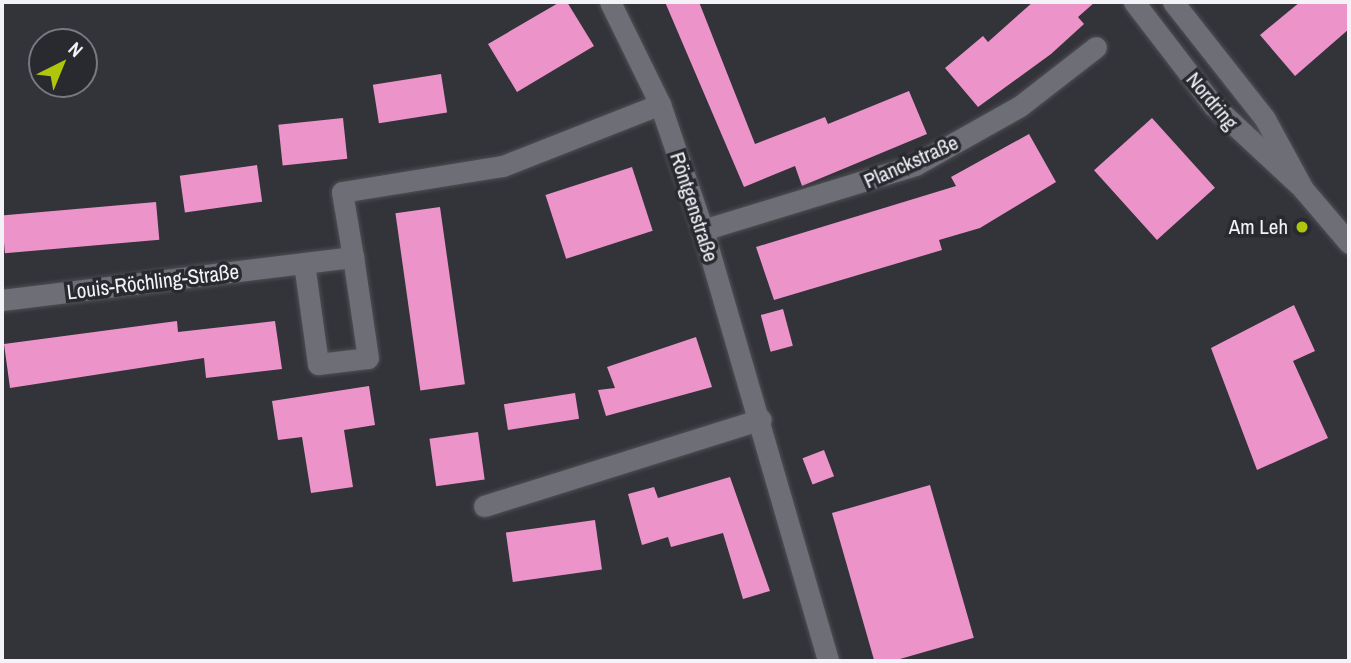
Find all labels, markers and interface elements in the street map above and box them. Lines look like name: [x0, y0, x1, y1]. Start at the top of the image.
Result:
north arrow: [28, 28, 98, 98]
text: N: [63, 36, 89, 62]
street label: Nordring: [1181, 67, 1243, 135]
street label: Planckstraße: [860, 130, 962, 194]
street label: Röntgenstraße: [664, 149, 724, 265]
place label: Am Leh: [1229, 214, 1288, 240]
marker: Am Leh: [1294, 219, 1310, 235]
street label: Louis-Röchling-Straße: [65, 259, 241, 305]

